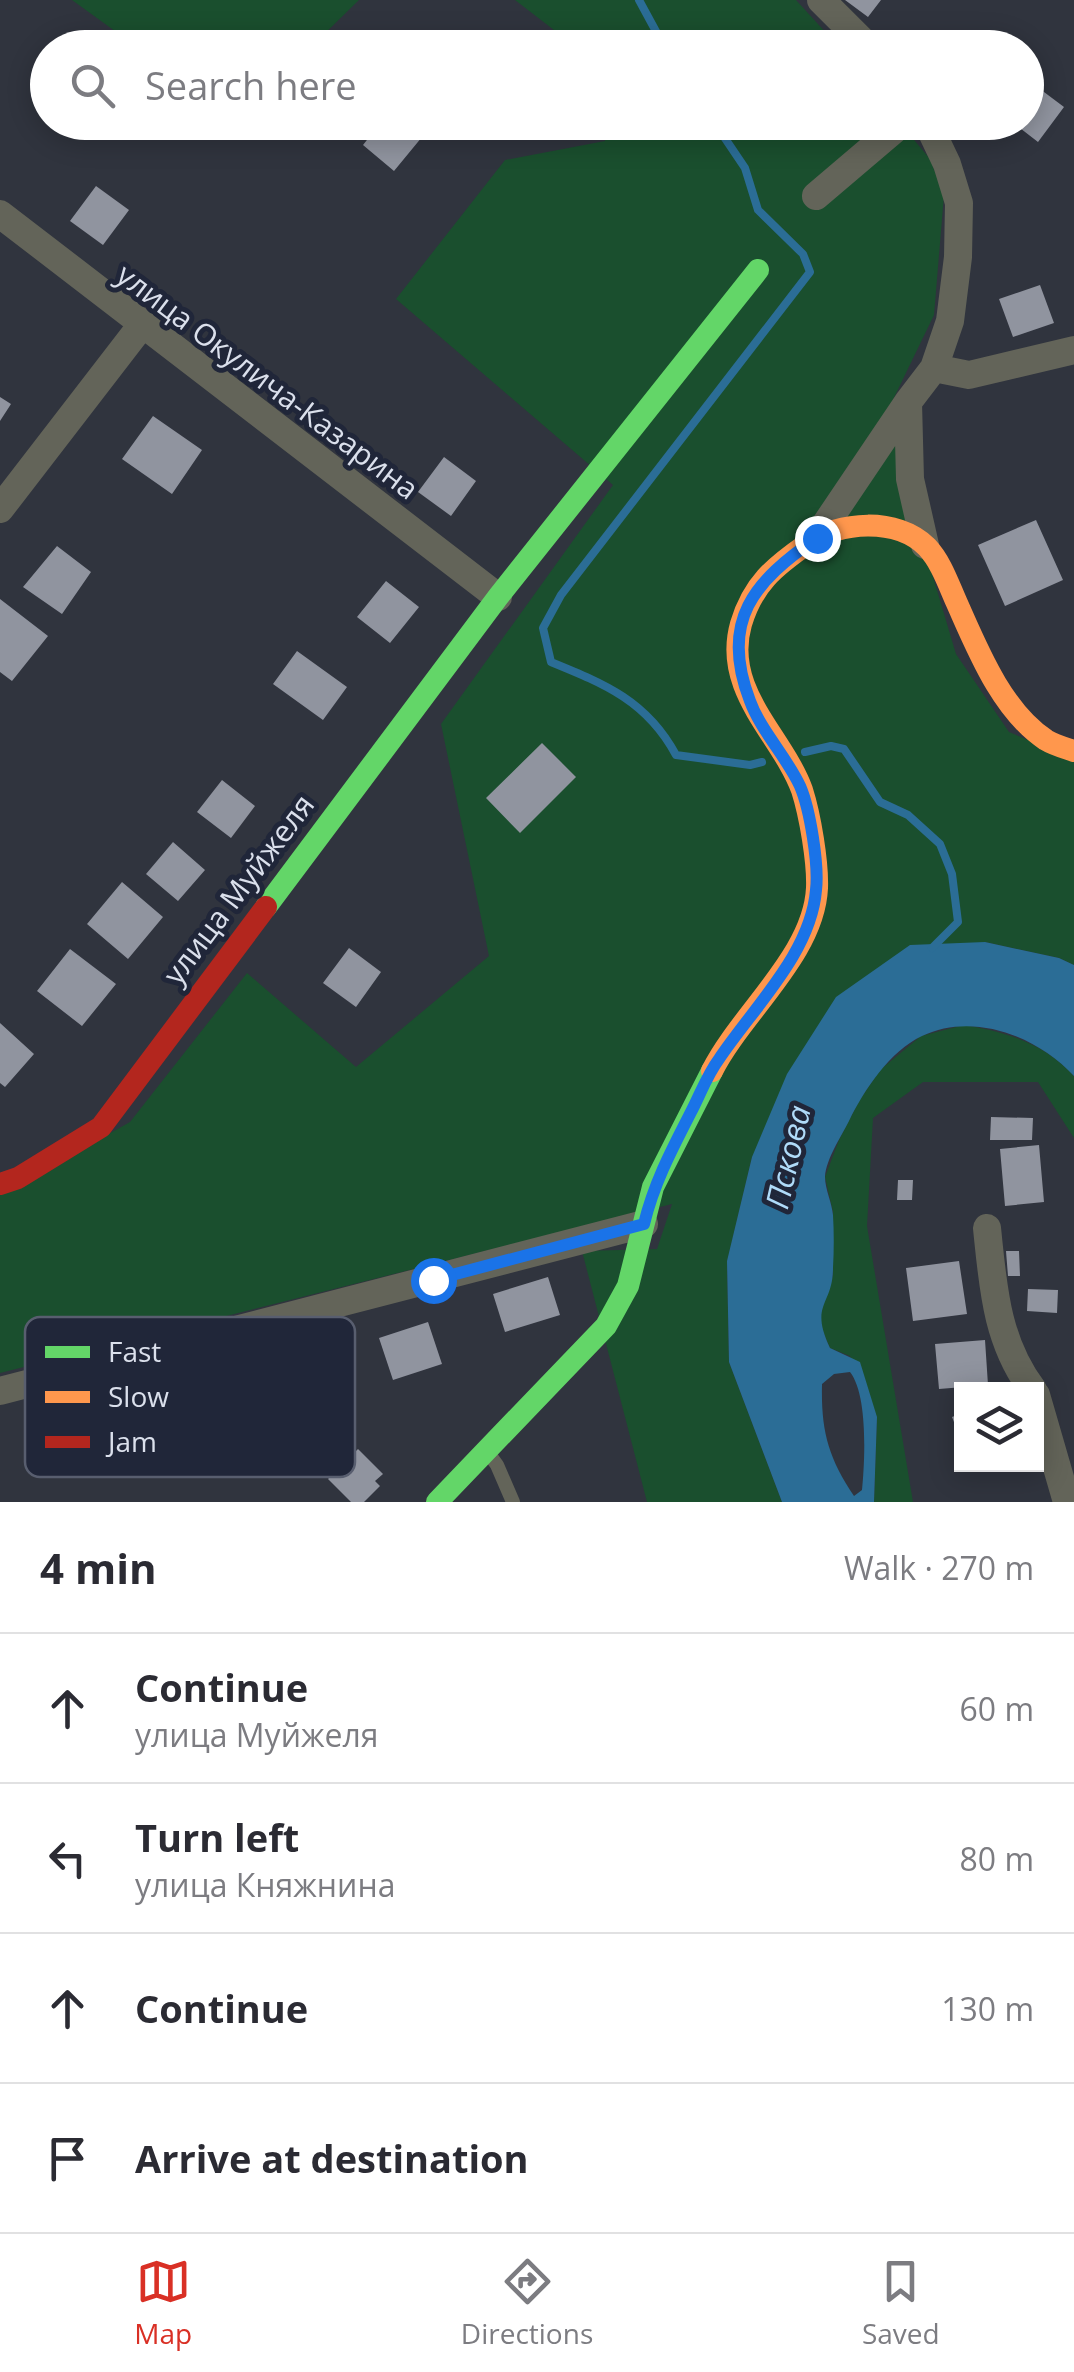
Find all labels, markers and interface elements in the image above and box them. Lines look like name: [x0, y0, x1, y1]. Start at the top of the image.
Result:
search box: [30, 30, 1044, 140]
icon: search: [65, 58, 120, 113]
text: Search here: [145, 59, 357, 111]
street label: улица Окулича-Казарина: [109, 254, 427, 508]
route end: [795, 516, 841, 562]
street label: улица Муйжеля: [153, 786, 323, 992]
water label: Пскова: [754, 1101, 820, 1213]
route start: [411, 1258, 457, 1304]
legend: [25, 1317, 355, 1477]
text: Fast: [108, 1332, 161, 1370]
text: Slow: [108, 1377, 169, 1415]
map controls: [954, 1382, 1044, 1472]
button: layers: [954, 1382, 1044, 1472]
text: Jam: [105, 1422, 157, 1460]
text: 4 min: [40, 1539, 157, 1596]
text: Walk · 270 m: [844, 1546, 1034, 1589]
text: Continue: [135, 1661, 308, 1713]
icon: ahead: [40, 1681, 95, 1736]
text: 60 m: [959, 1687, 1034, 1730]
text: улица Муйжеля: [135, 1713, 378, 1756]
text: Turn left: [135, 1811, 299, 1863]
icon: left: [40, 1831, 95, 1886]
text: 80 m: [959, 1837, 1034, 1880]
text: улица Княжнина: [135, 1863, 395, 1906]
icon: ahead: [40, 1981, 95, 2036]
text: Continue: [135, 1982, 308, 2034]
text: 130 m: [941, 1987, 1034, 2030]
icon: arrive: [40, 2131, 95, 2186]
text: Arrive at destination: [135, 2132, 529, 2184]
tab: Map: [134, 2254, 192, 2352]
tab: Directions: [461, 2254, 593, 2352]
tab: Saved: [862, 2254, 940, 2352]

